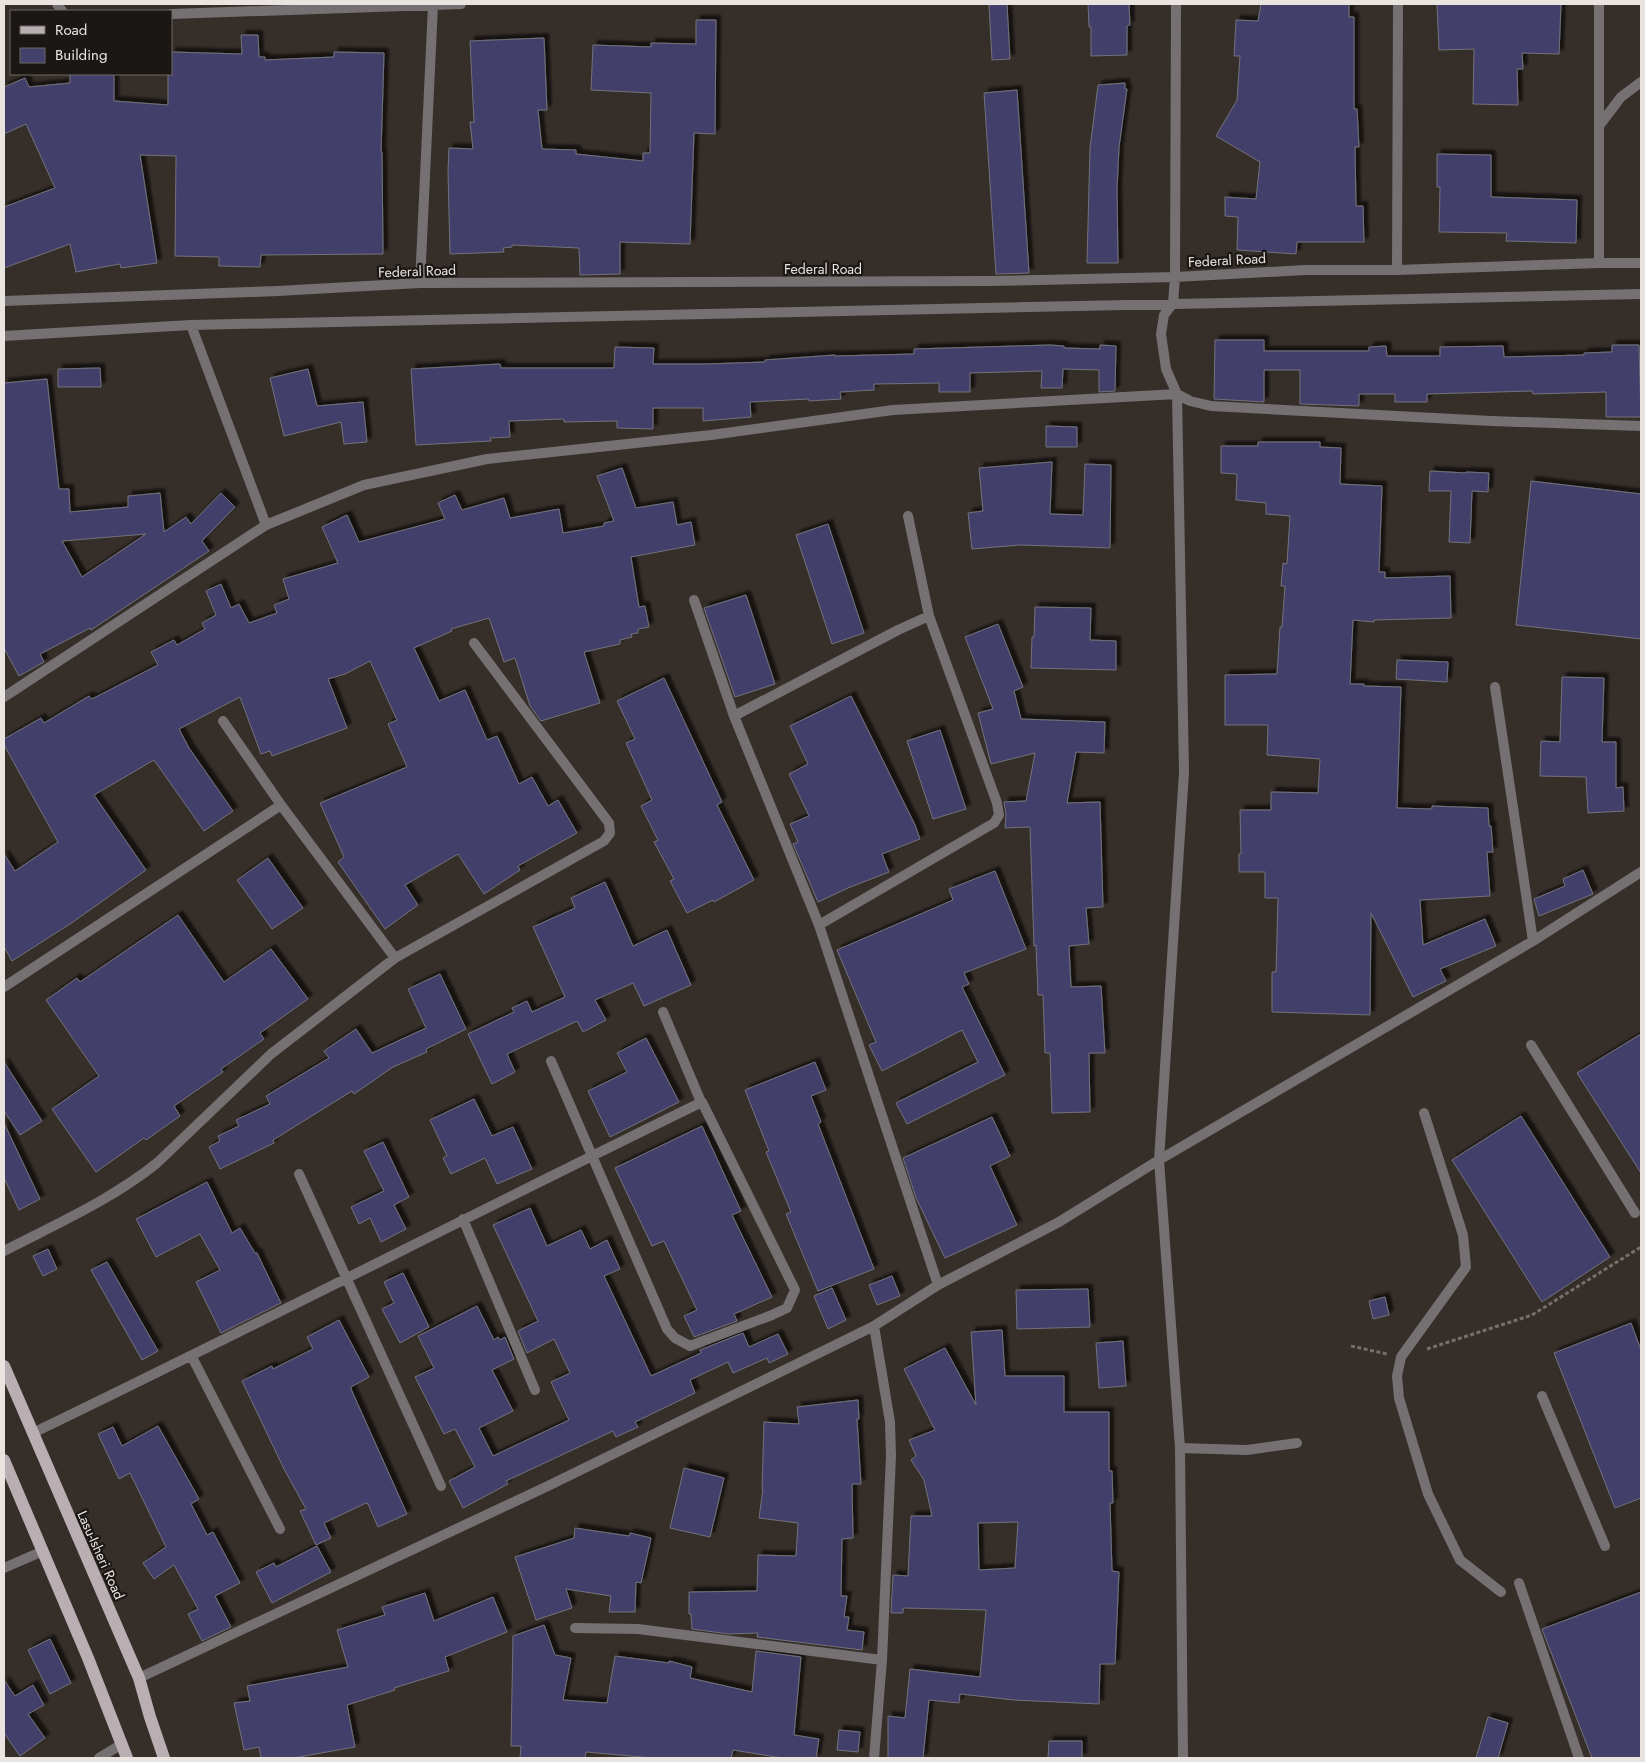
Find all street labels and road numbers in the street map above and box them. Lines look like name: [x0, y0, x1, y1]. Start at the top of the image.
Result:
street label: Federal Road: [1187, 248, 1267, 272]
street label: Federal Road: [784, 259, 862, 279]
street label: Federal Road: [378, 260, 456, 282]
street label: Lasu-Isheri Road: [72, 1507, 130, 1603]

